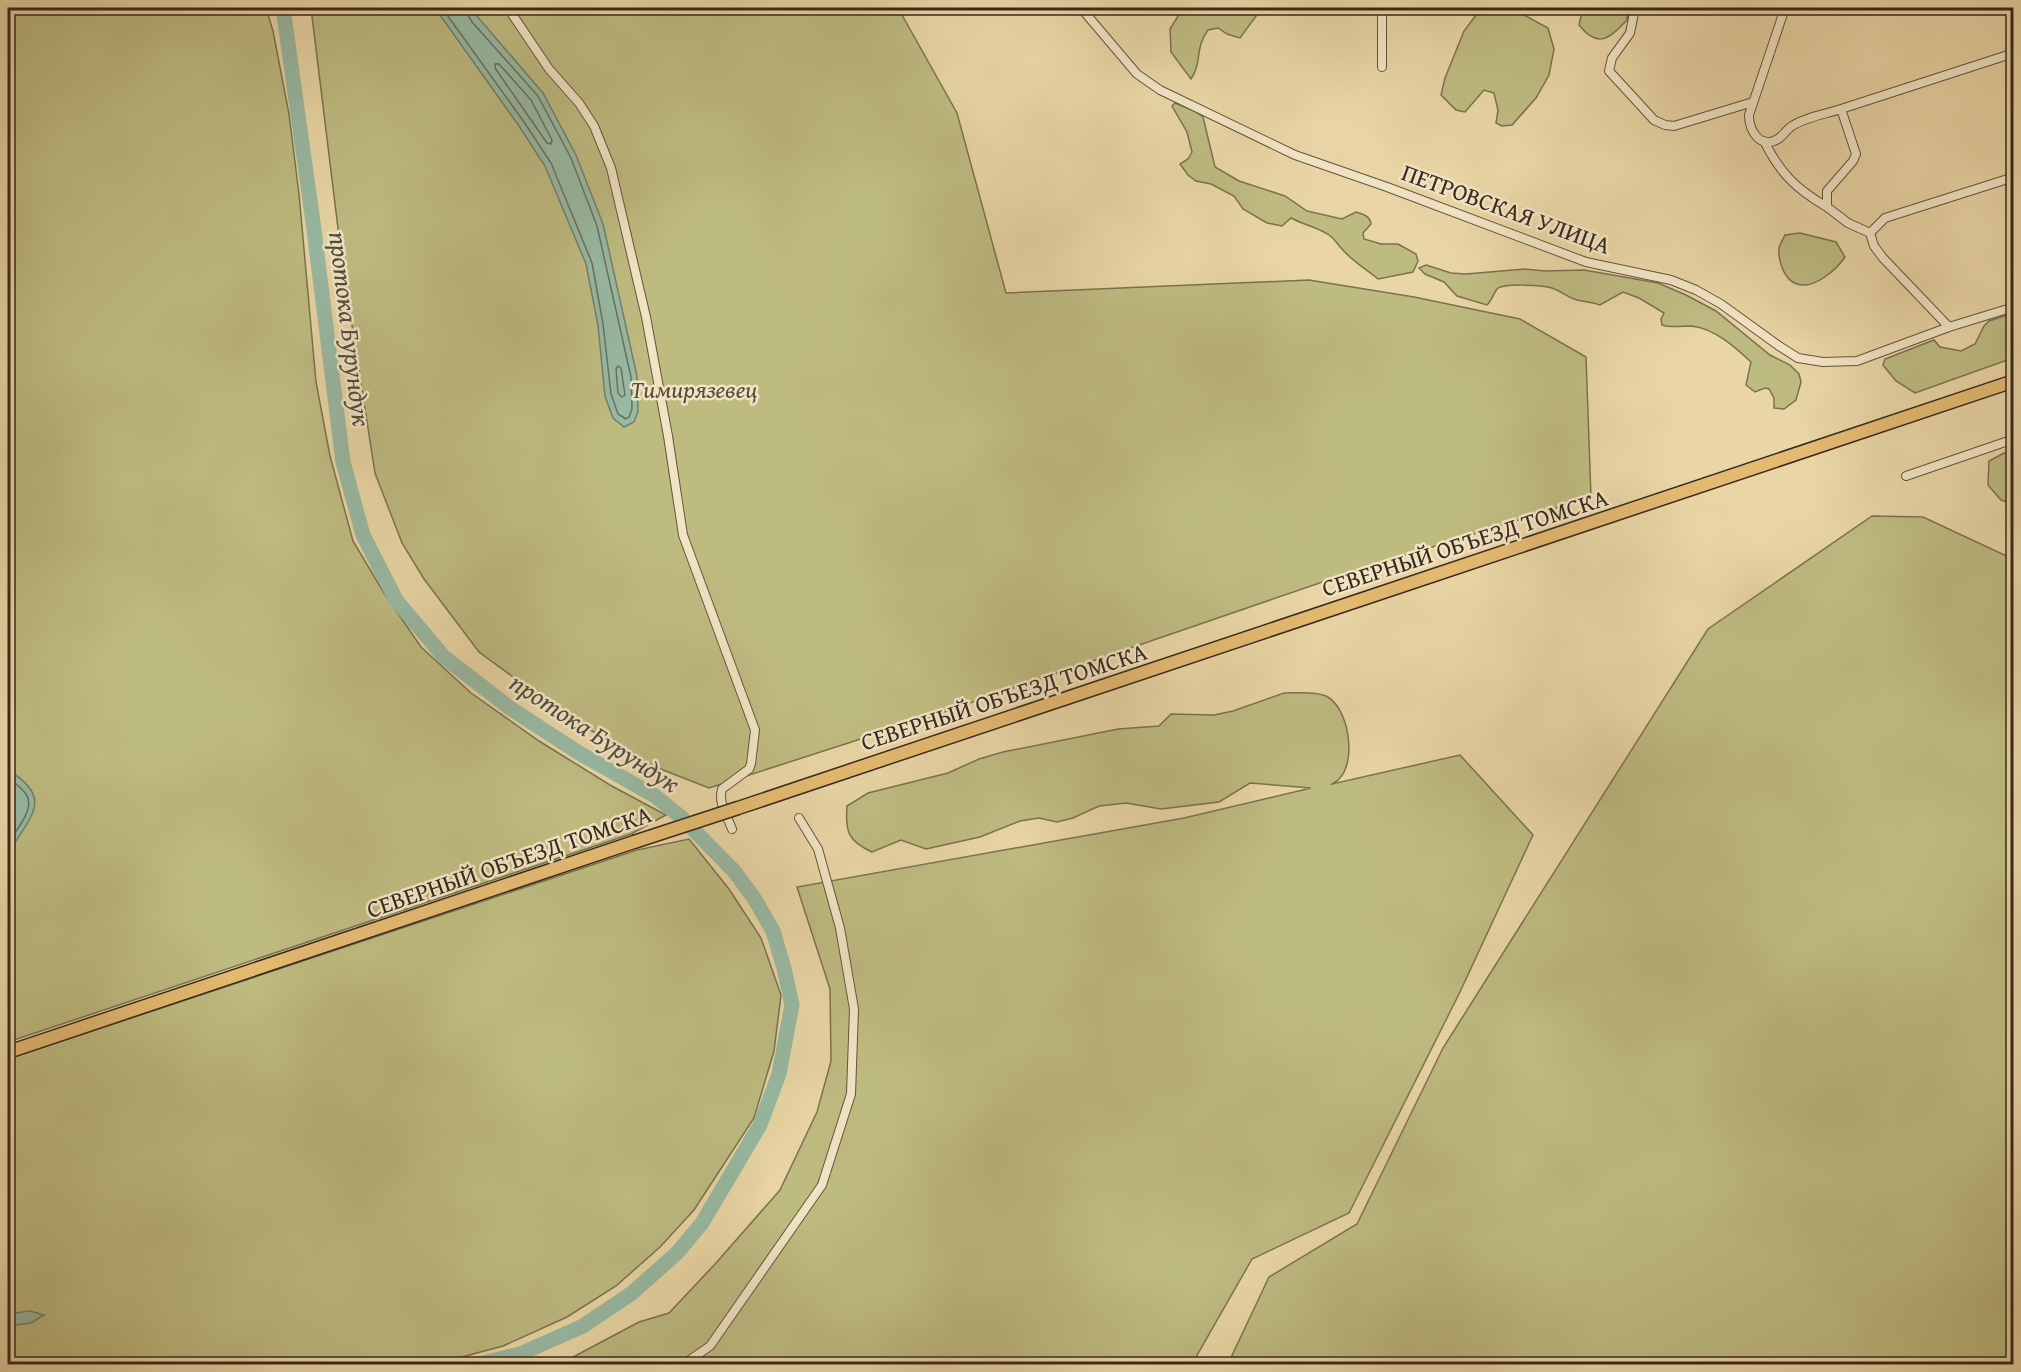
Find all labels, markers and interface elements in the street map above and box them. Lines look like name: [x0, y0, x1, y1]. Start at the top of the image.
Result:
street label: ПЕТРОВСКАЯ УЛИЦА: [1397, 154, 1616, 263]
water label: протока Бурундук: [319, 229, 382, 429]
park label: Тимирязевец: [631, 372, 757, 407]
street label: СЕВЕРНЫЙ ОБЪЕЗД ТОМСКА: [1317, 480, 1613, 605]
street label: СЕВЕРНЫЙ ОБЪЕЗД ТОМСКА: [856, 634, 1152, 759]
water label: протока Бурундук: [502, 663, 688, 802]
street label: СЕВЕРНЫЙ ОБЪЕЗД ТОМСКА: [362, 796, 656, 927]

